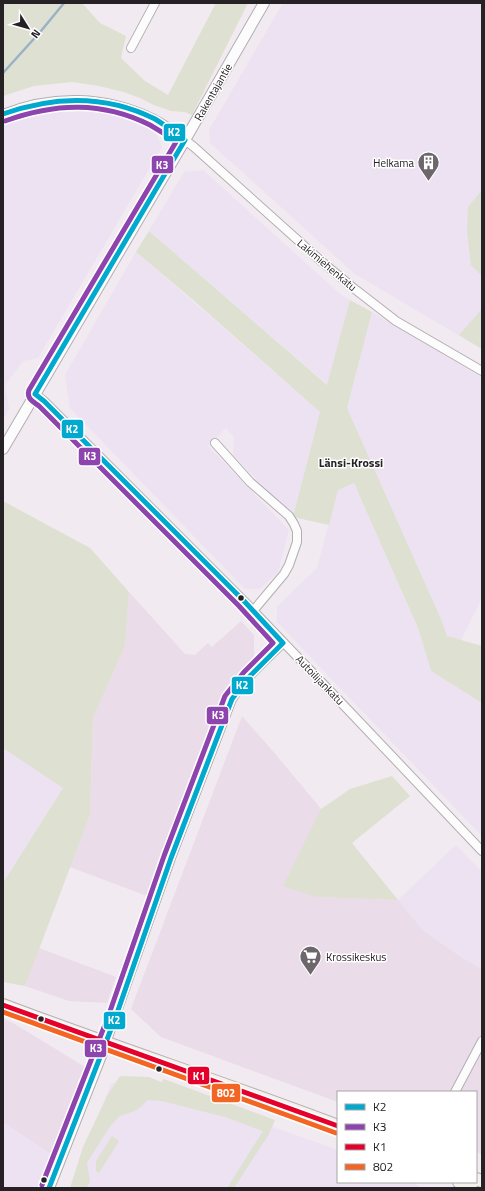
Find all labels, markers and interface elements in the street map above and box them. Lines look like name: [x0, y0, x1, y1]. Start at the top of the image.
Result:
north arrow: [8, 8, 48, 48]
text: N: [27, 26, 45, 42]
street label: Rakentajantie: [190, 60, 236, 124]
line badge: K2: [163, 123, 186, 142]
text: K2: [168, 124, 180, 140]
building icon: Helkama: [416, 150, 442, 183]
line badge: K3: [151, 155, 174, 174]
place label: Helkama: [373, 155, 414, 171]
text: K3: [156, 157, 168, 173]
street label: Lakimiehenkatu: [294, 235, 360, 295]
line badge: K2: [61, 419, 84, 439]
text: K2: [66, 421, 78, 437]
line badge: K3: [78, 447, 101, 466]
text: K3: [84, 448, 96, 464]
district label: Länsi-Krossi: [319, 453, 383, 472]
unlabelled marker: [236, 593, 246, 603]
street label: Autoilijankatu: [292, 652, 348, 709]
line badge: K2: [231, 676, 254, 695]
text: K2: [236, 677, 248, 693]
line badge: K3: [206, 706, 229, 725]
text: K3: [212, 707, 224, 723]
supermarket icon: Krossikeskus: [297, 944, 323, 977]
place label: Krossikeskus: [326, 949, 386, 965]
line badge: K2: [103, 1011, 126, 1030]
text: K2: [108, 1012, 120, 1028]
unlabelled marker: [36, 1014, 46, 1024]
line badge: K3: [84, 1039, 107, 1058]
text: K3: [90, 1040, 102, 1056]
unlabelled marker: [154, 1064, 164, 1074]
line badge: K1: [187, 1066, 210, 1085]
text: K1: [193, 1068, 205, 1084]
line badge: 802: [211, 1083, 241, 1103]
text: 802: [217, 1085, 235, 1101]
legend: [337, 1091, 477, 1183]
text: K2: [373, 1097, 387, 1116]
text: K3: [373, 1117, 387, 1136]
text: K1: [373, 1137, 387, 1156]
text: 802: [373, 1157, 393, 1176]
unlabelled marker: [39, 1175, 49, 1185]

